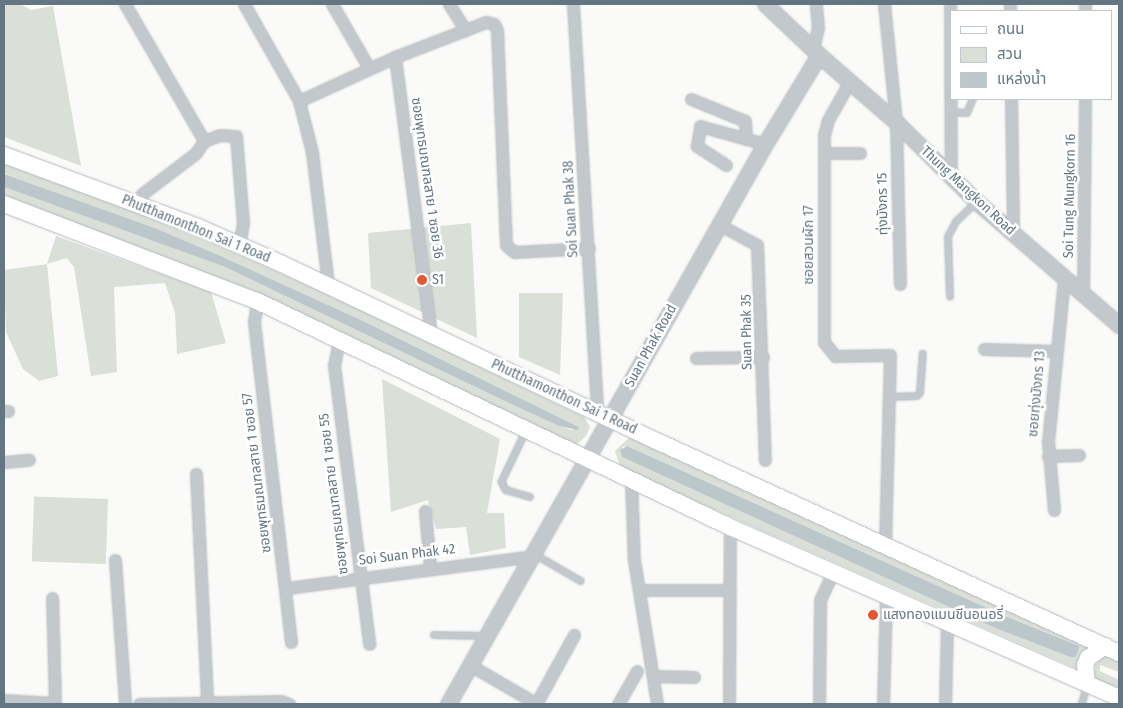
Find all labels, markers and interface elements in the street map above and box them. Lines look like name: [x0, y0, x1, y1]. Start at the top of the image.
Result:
legend: [950, 10, 1113, 100]
text: ถนน: [997, 20, 1024, 38]
text: สวน: [997, 45, 1022, 63]
text: แหล่งน้ำ: [997, 70, 1046, 88]
street label: ซอยพุทธมณฑลสาย 1 ซอย 36: [407, 96, 447, 260]
street label: Soi Tung Mungkorn 16: [1061, 134, 1079, 258]
street label: Thung Mangkon Road: [917, 143, 1019, 239]
street label: Soi Suan Phak 38: [560, 160, 582, 258]
street label: ทุ่งมังกร 15: [874, 173, 892, 235]
street label: Phutthamonthon Sai 1 Road: [119, 191, 273, 267]
street label: ซอยสวนผัก 17: [801, 205, 817, 285]
place label: S1: [432, 272, 444, 288]
marker: S1: [416, 274, 428, 286]
street label: Suan Phak 35: [738, 294, 756, 370]
street label: Suan Phak Road: [621, 302, 681, 390]
street label: ซอยทุ่งมังกร 13: [1025, 350, 1049, 438]
street label: Phutthamonthon Sai 1 Road: [488, 356, 640, 438]
street label: ซอยพุทธมณฑลสาย 1 ซอย 57: [239, 392, 275, 554]
street label: ซอยพุทธมณฑลสาย 1 ซอย 55: [316, 412, 352, 576]
street label: Soi Suan Phak 42: [358, 541, 456, 569]
place label: แสงทองแมนชีนอนอรี่: [883, 607, 1003, 623]
marker: แสงทองแมนชีนอนอรี่: [867, 609, 879, 621]

